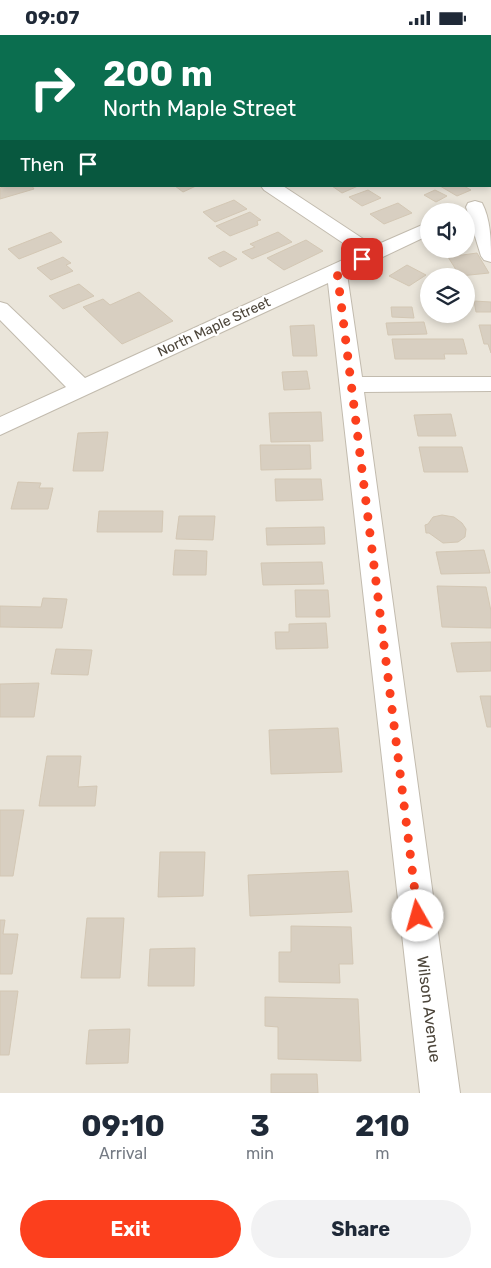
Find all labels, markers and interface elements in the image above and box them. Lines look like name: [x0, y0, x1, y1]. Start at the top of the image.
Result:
text: 09:07: [25, 6, 79, 29]
text: 200 m: [103, 53, 213, 95]
icon: right: [20, 55, 85, 120]
text: North Maple Street: [103, 95, 296, 122]
icon: arrive: [74, 150, 102, 178]
text: Then: [20, 153, 64, 176]
map controls: [420, 203, 475, 323]
button: sound: [420, 203, 475, 258]
pin: [341, 238, 383, 280]
icon: arrive: [348, 245, 376, 273]
button: layers: [420, 268, 475, 323]
street label: North Maple Street: [155, 293, 274, 361]
position arrow: [391, 889, 443, 941]
street label: Wilson Avenue: [413, 955, 445, 1063]
text: 09:10: [81, 1108, 165, 1144]
text: 3: [250, 1108, 270, 1144]
text: 210: [355, 1108, 410, 1144]
text: Arrival: [99, 1144, 147, 1163]
text: min: [246, 1144, 274, 1163]
text: m: [375, 1144, 390, 1163]
button: Exit: [20, 1200, 241, 1258]
button: Share: [251, 1200, 471, 1258]

